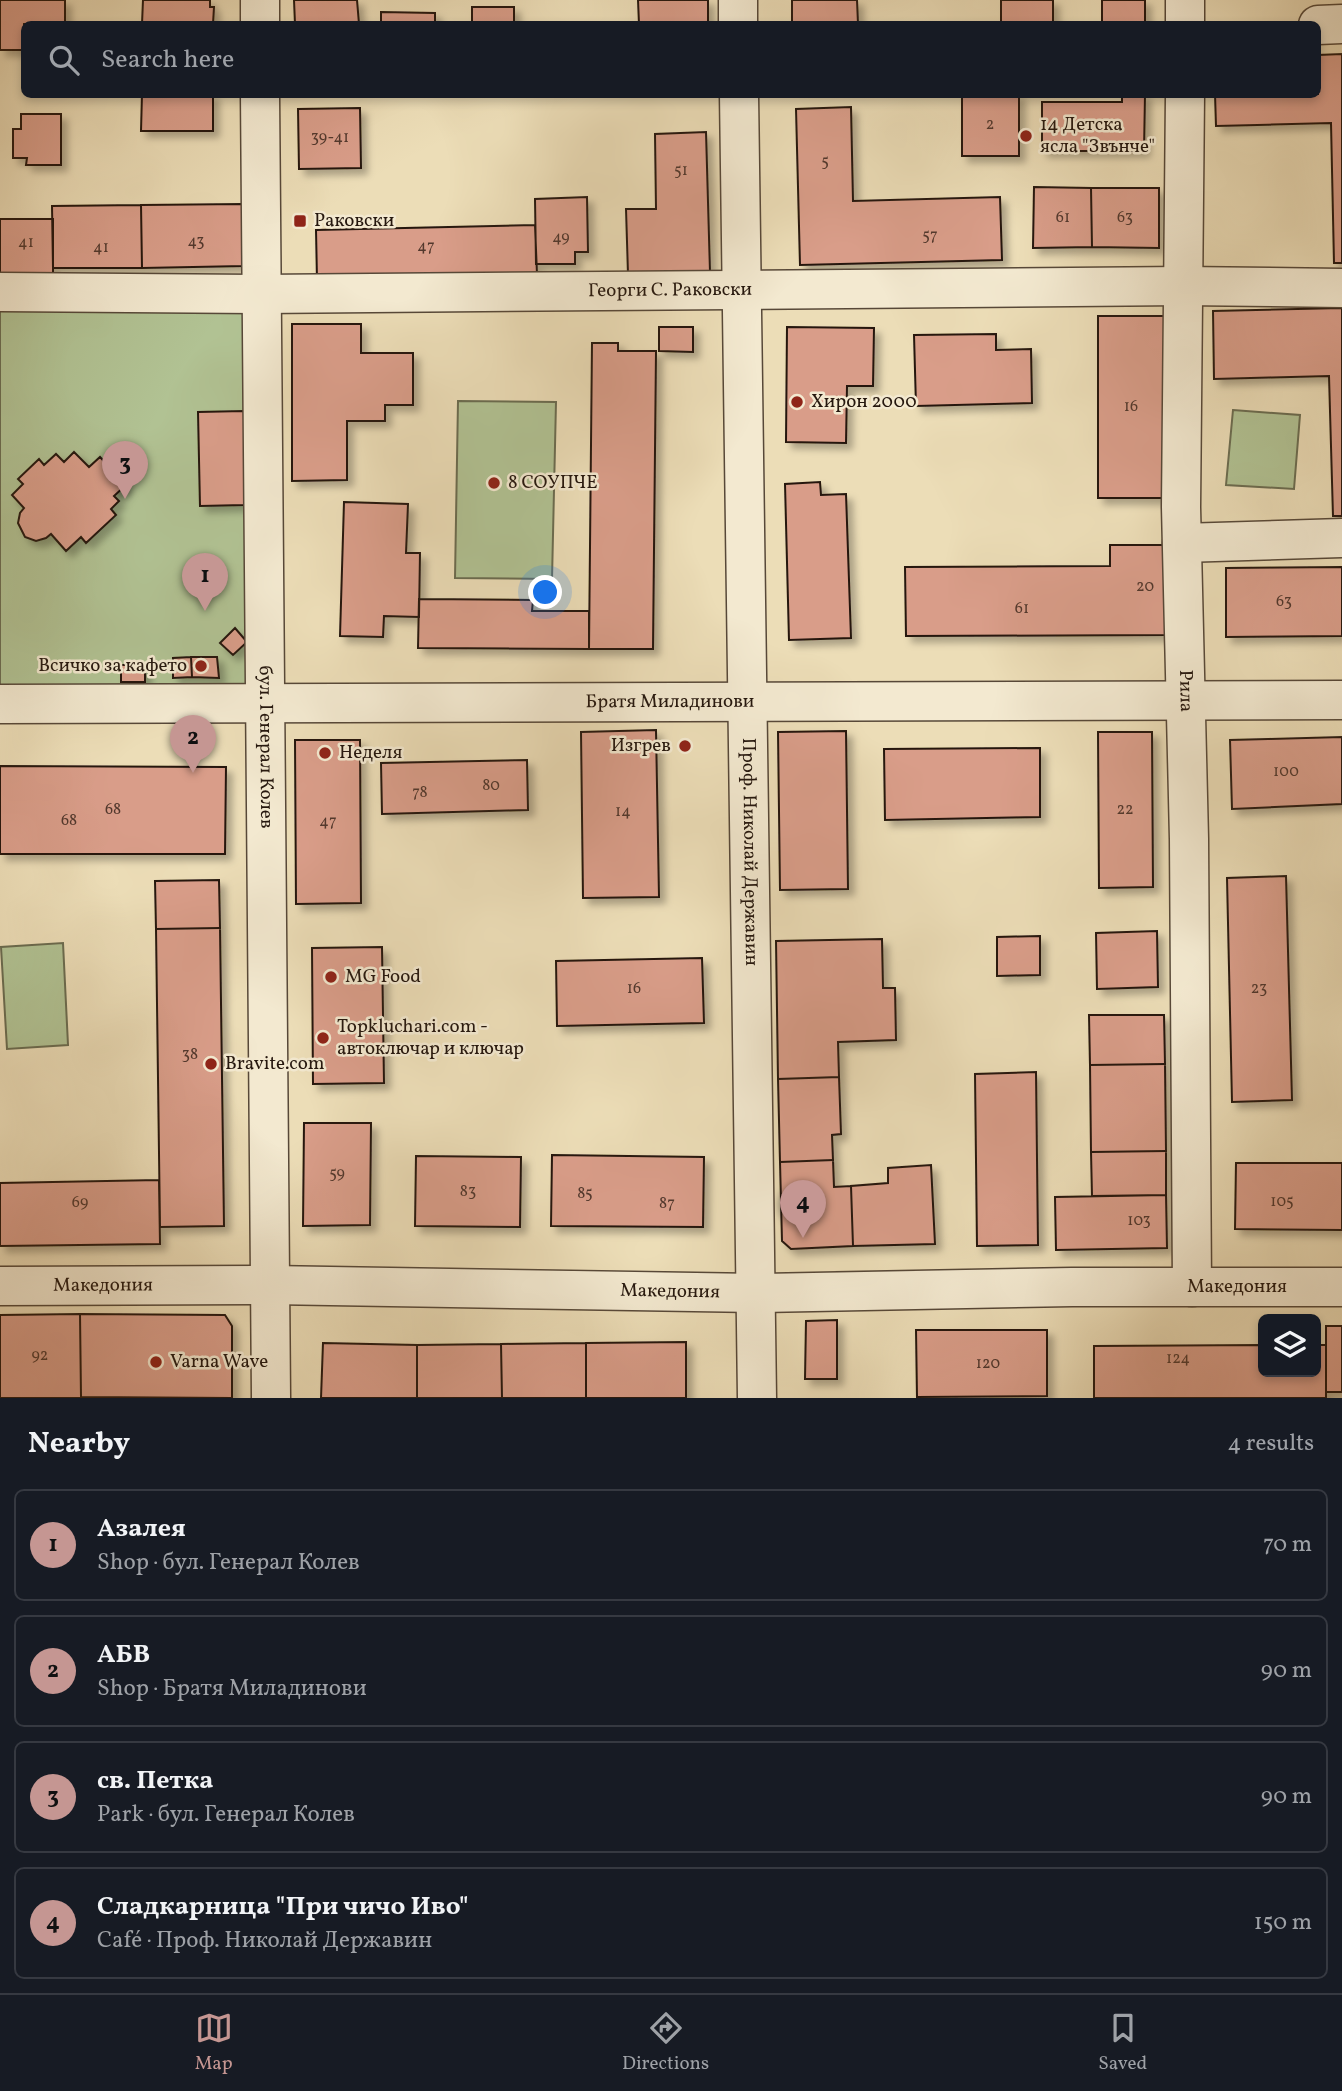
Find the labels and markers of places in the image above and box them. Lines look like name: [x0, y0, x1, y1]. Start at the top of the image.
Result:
place label: 14 Детска ясла "Звънче": [1040, 112, 1155, 160]
marker: 14 Детска ясла "Звънче": [1018, 128, 1034, 144]
place label: Раковски: [314, 208, 394, 234]
marker: Раковски: [292, 213, 308, 229]
place label: Хирон 2000: [811, 389, 917, 415]
marker: Хирон 2000: [789, 394, 805, 410]
pin: 3: [102, 441, 148, 499]
place label: 8 СОУПЧЕ: [508, 470, 598, 496]
marker: 8 СОУПЧЕ: [486, 475, 502, 491]
pin: 1: [182, 553, 228, 611]
place label: Всичко за кафето: [38, 653, 187, 679]
marker: Всичко за кафето: [193, 658, 209, 674]
pin: 2: [170, 715, 216, 773]
place label: Изгрев: [611, 733, 671, 759]
marker: Изгрев: [677, 738, 693, 754]
place label: Неделя: [339, 740, 402, 766]
marker: Неделя: [317, 745, 333, 761]
place label: MG Food: [345, 964, 421, 990]
marker: MG Food: [323, 969, 339, 985]
place label: Topkluchari.com - автоключар и ключар: [337, 1014, 524, 1062]
marker: Topkluchari.com - автоключар и ключар: [315, 1030, 331, 1046]
place label: Bravite.com: [225, 1051, 325, 1077]
marker: Bravite.com: [203, 1056, 219, 1072]
pin: 4: [780, 1180, 826, 1238]
place label: Varna Wave: [170, 1349, 268, 1375]
marker: Varna Wave: [148, 1354, 164, 1370]

